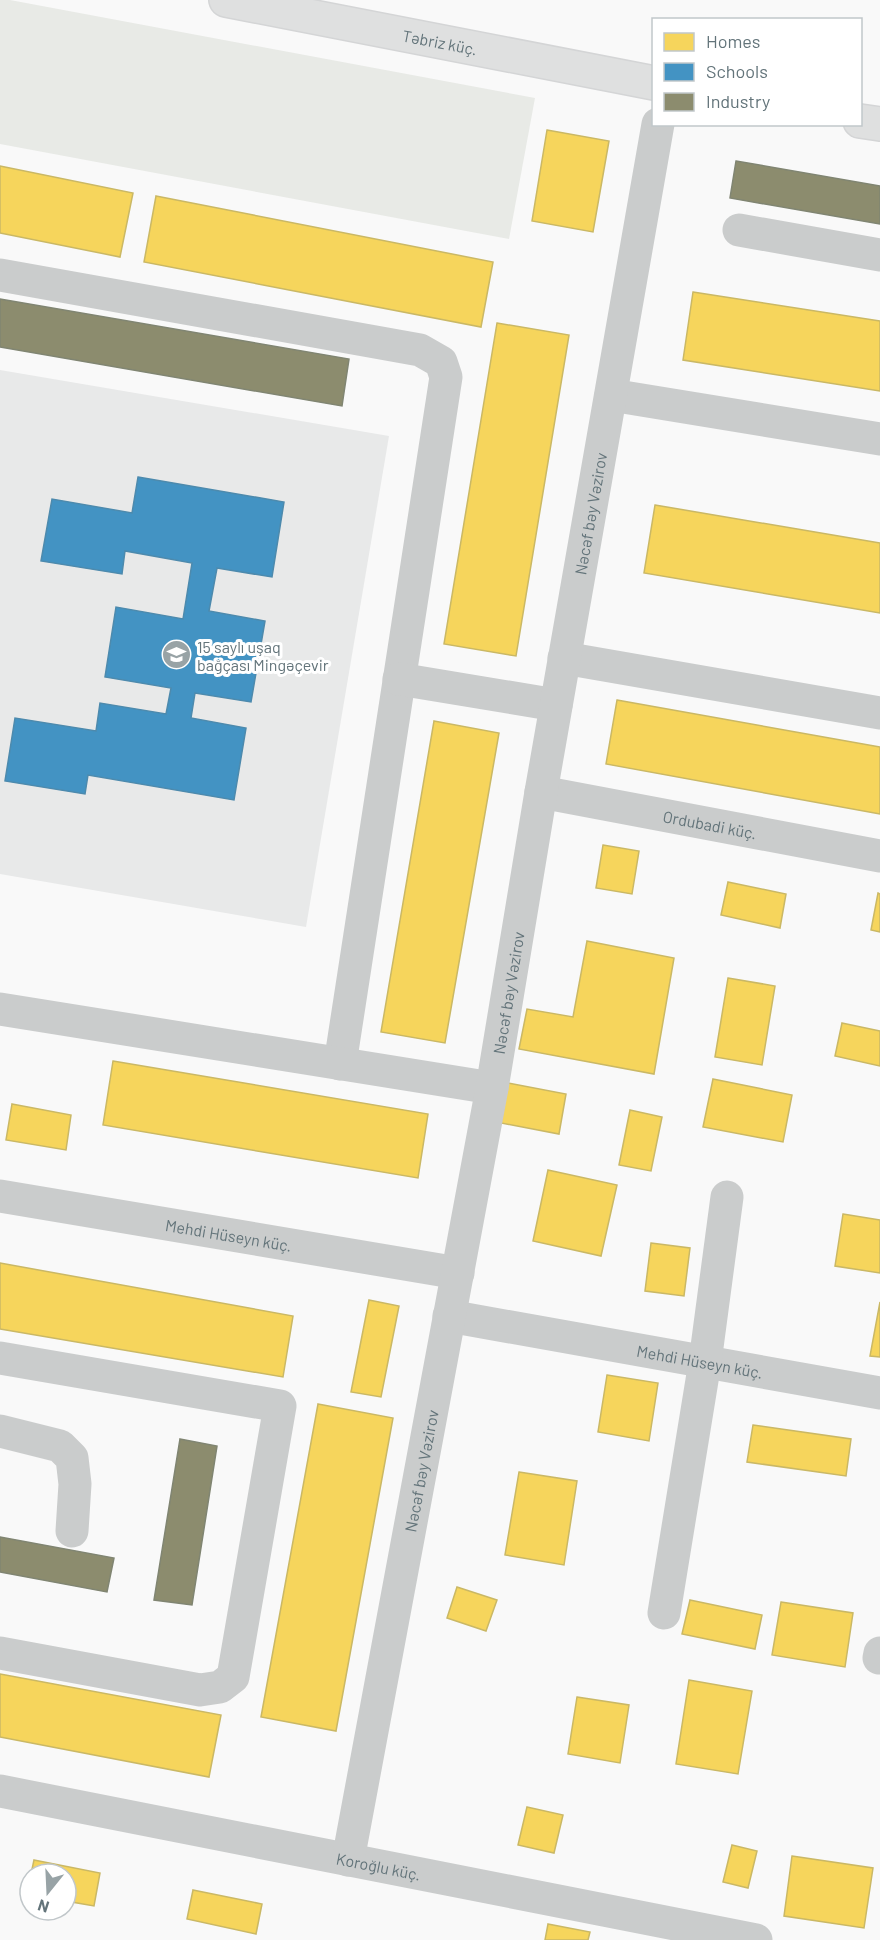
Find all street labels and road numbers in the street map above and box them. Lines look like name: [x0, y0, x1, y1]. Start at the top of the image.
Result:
street label: Təbriz küç.: [401, 25, 479, 58]
street label: Nəcəf bəy Vəzirov: [570, 451, 610, 576]
street label: Ordubadi küç.: [662, 806, 758, 842]
street label: Nəcəf bəy Vəzirov: [488, 930, 527, 1055]
street label: Mehdi Hüseyn küç.: [164, 1214, 293, 1254]
street label: Mehdi Hüseyn küç.: [635, 1340, 765, 1381]
street label: Nəcəf bəy Vəzirov: [400, 1408, 441, 1533]
street label: Koroğlu küç.: [335, 1848, 423, 1883]

